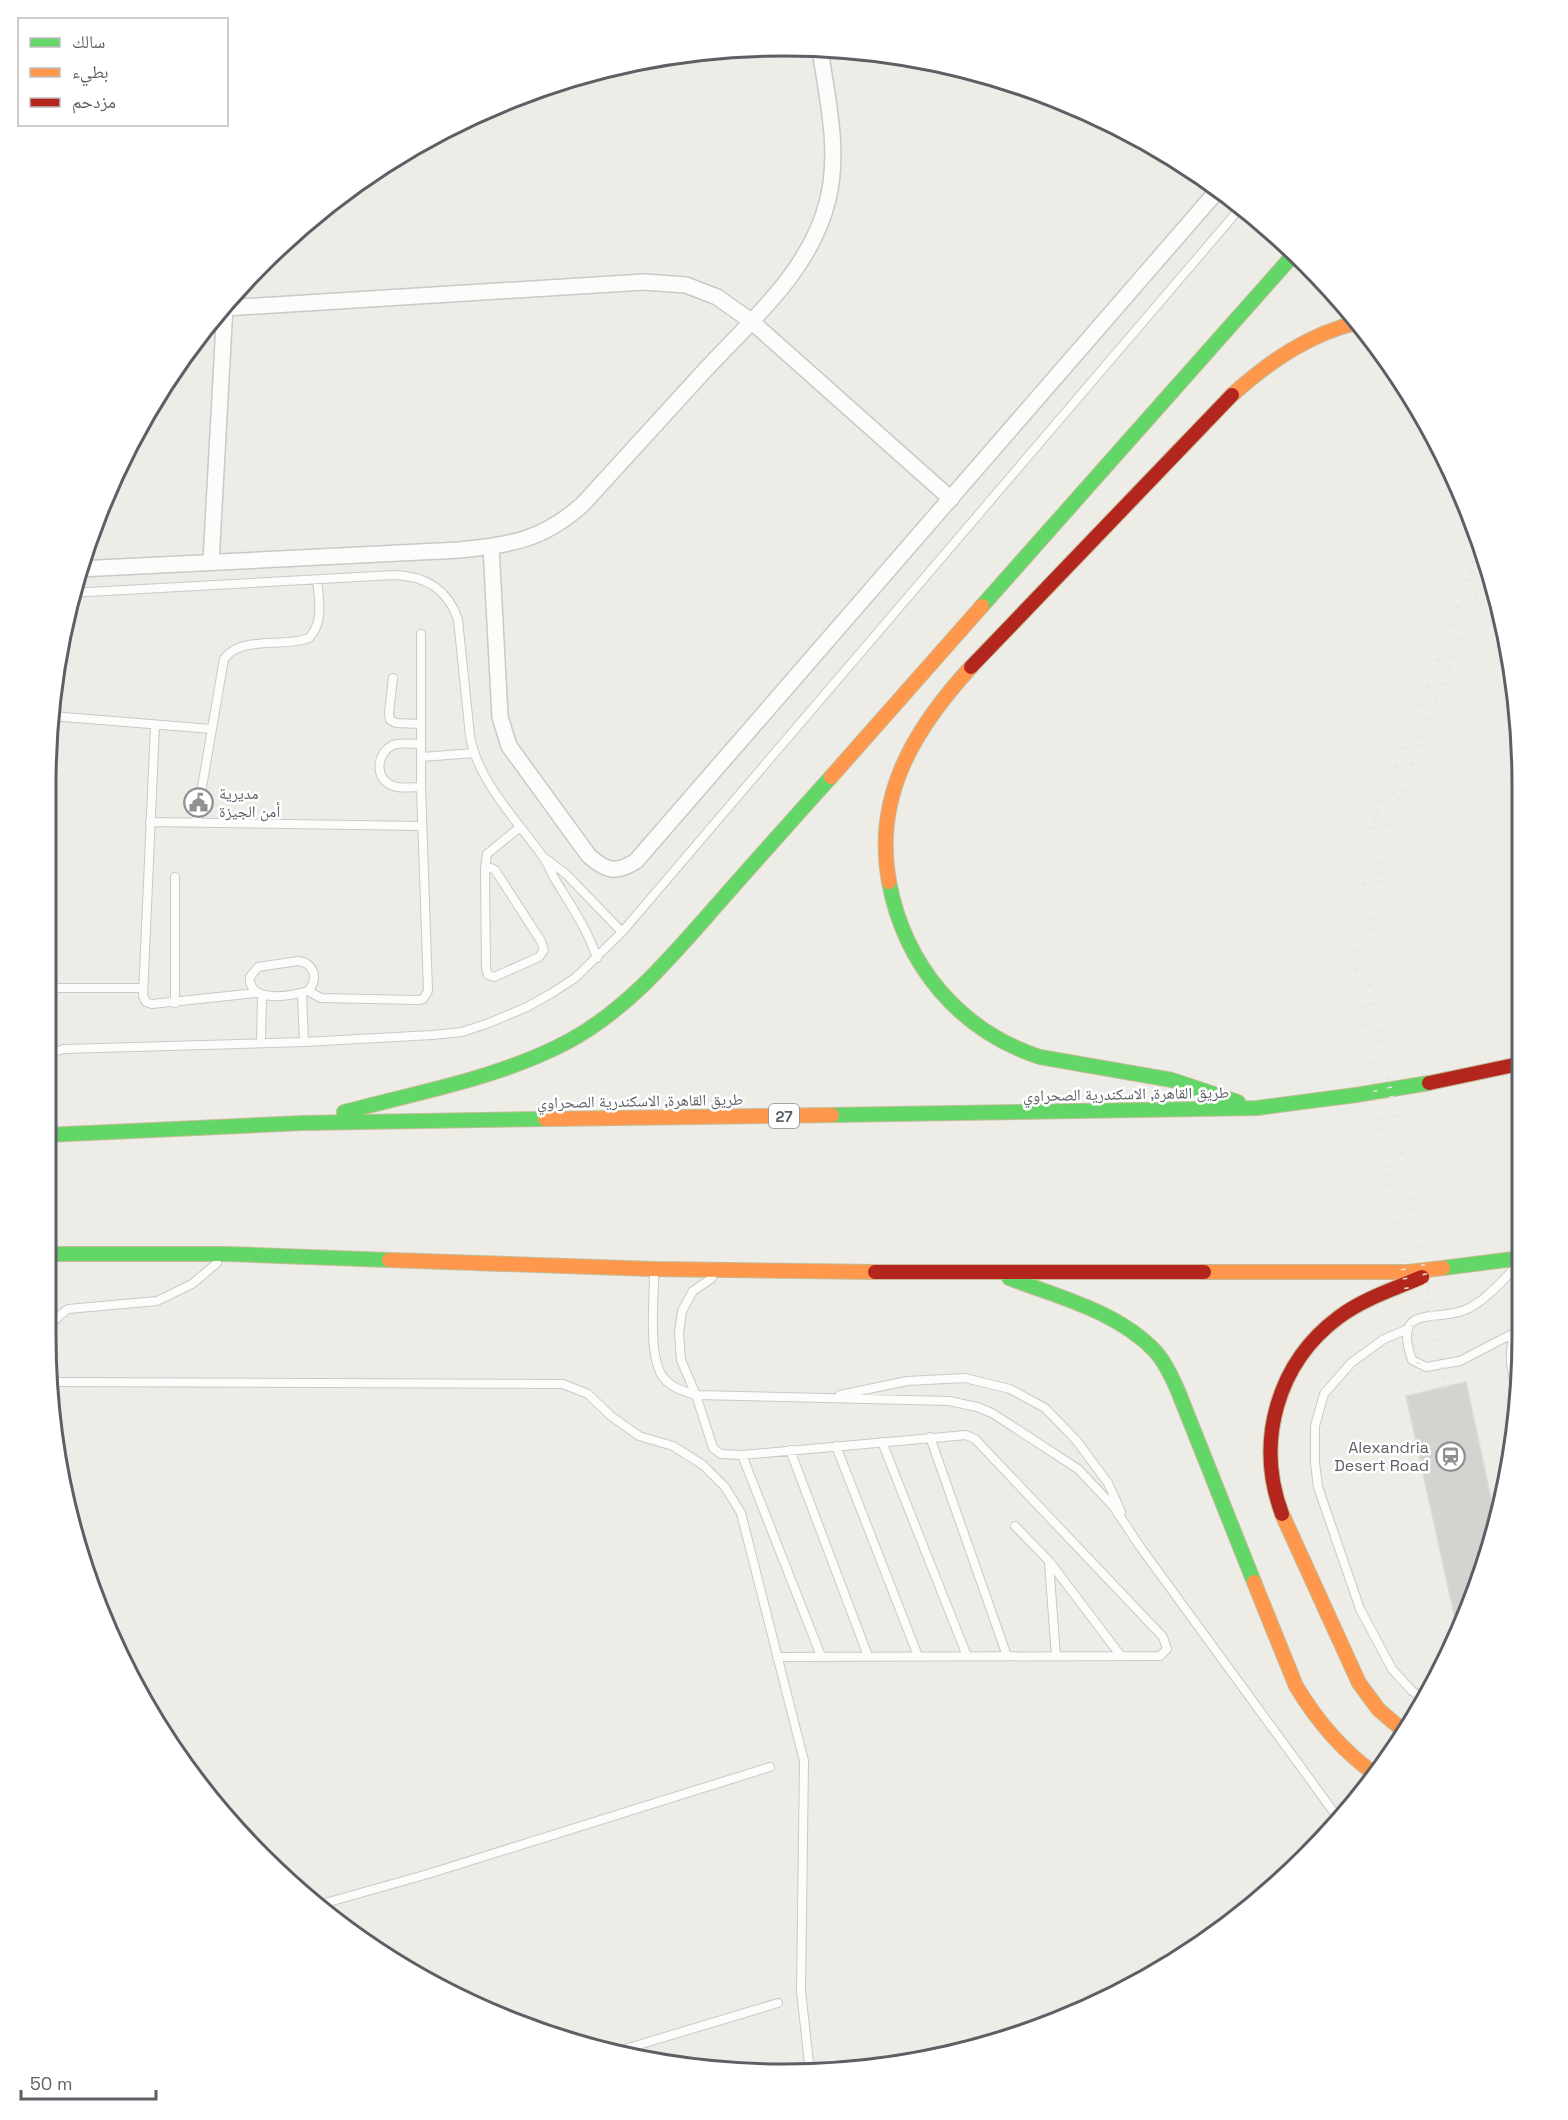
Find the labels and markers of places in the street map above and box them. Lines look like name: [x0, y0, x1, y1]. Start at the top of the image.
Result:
place label: مديرية أمن الجيزة: [219, 783, 280, 822]
public building icon: مديرية أمن الجيزة: [182, 786, 214, 818]
place label: Alexandria Desert Road: [1334, 1437, 1429, 1476]
station icon: Alexandria Desert Road: [1434, 1440, 1466, 1472]

